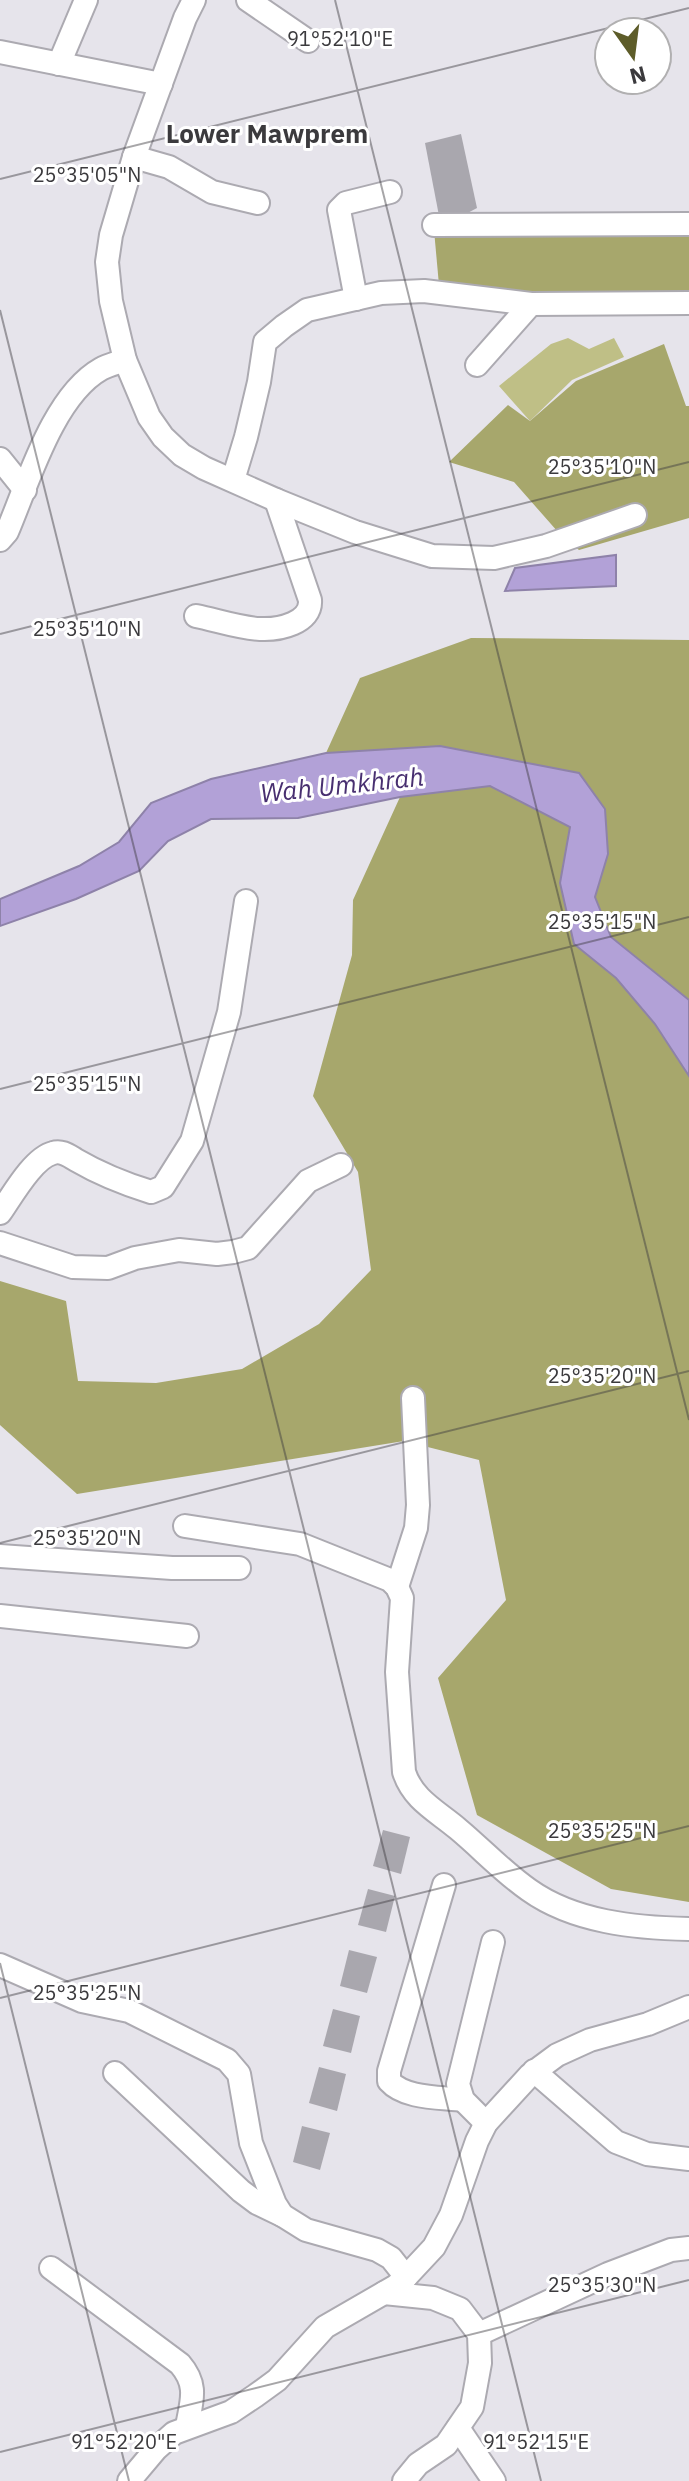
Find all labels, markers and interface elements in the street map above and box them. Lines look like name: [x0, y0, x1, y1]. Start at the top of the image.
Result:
north arrow: [593, 16, 673, 96]
text: 91°52'10"E: [287, 25, 393, 52]
text: N: [627, 60, 649, 92]
district label: Lower Mawprem: [166, 116, 368, 150]
text: 25°35'05"N: [33, 161, 141, 188]
text: 25°35'10"N: [548, 453, 656, 480]
text: 25°35'10"N: [33, 615, 141, 642]
water label: Wah Umkhrah: [258, 759, 425, 810]
text: 25°35'15"N: [548, 908, 656, 935]
text: 25°35'15"N: [33, 1070, 141, 1097]
text: 25°35'20"N: [548, 1362, 656, 1389]
text: 25°35'20"N: [33, 1524, 141, 1551]
text: 25°35'25"N: [548, 1817, 656, 1844]
text: 25°35'25"N: [33, 1979, 141, 2006]
text: 25°35'30"N: [548, 2271, 656, 2298]
text: 91°52'20"E: [71, 2428, 177, 2455]
text: 91°52'15"E: [483, 2428, 589, 2455]

